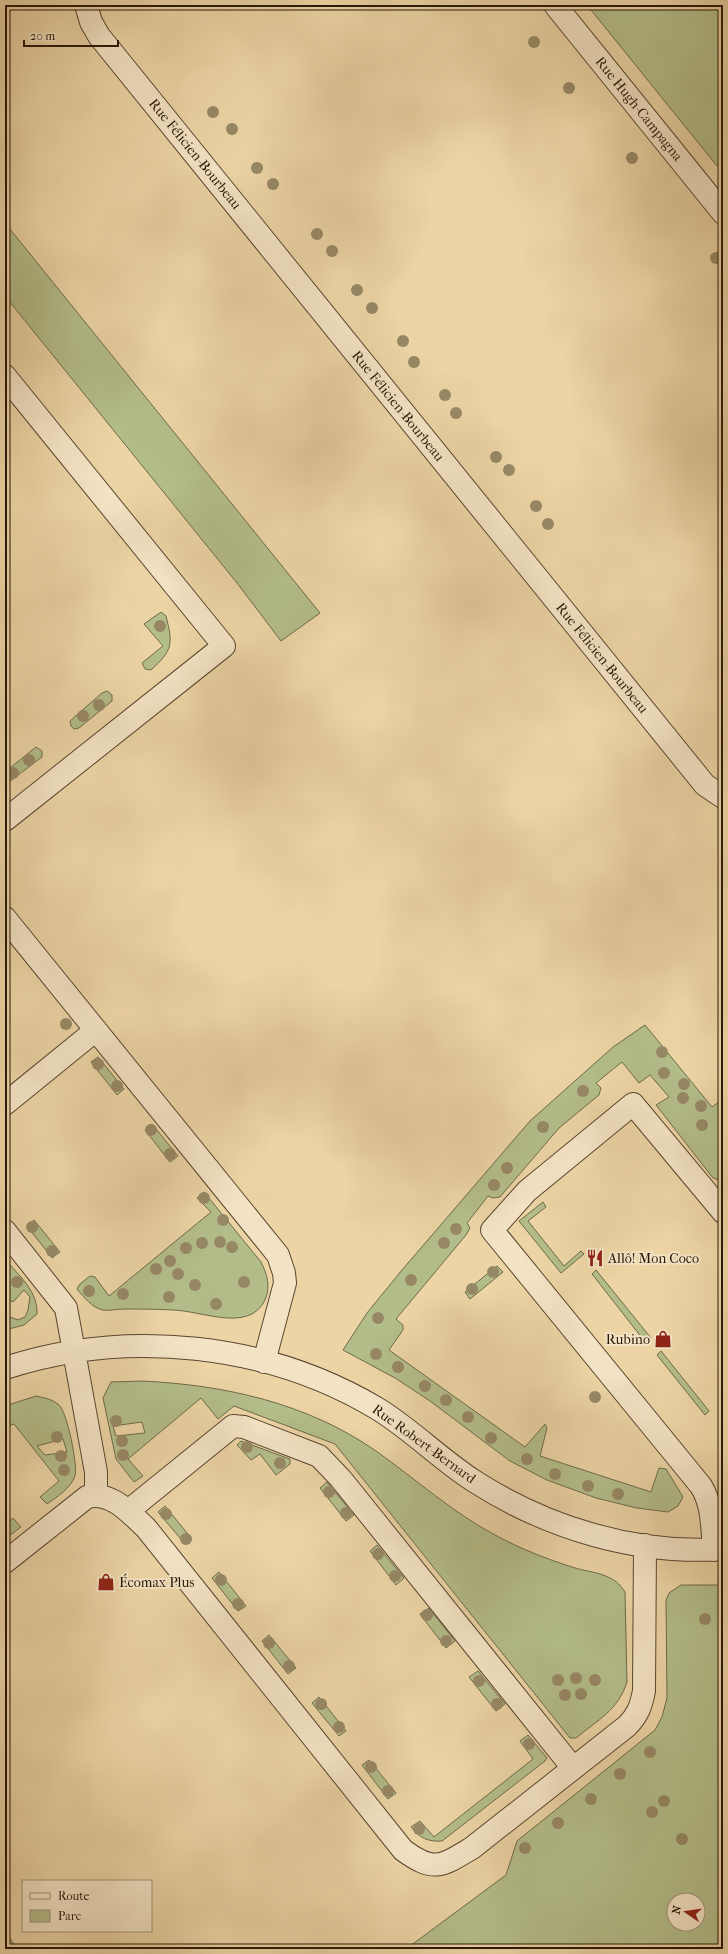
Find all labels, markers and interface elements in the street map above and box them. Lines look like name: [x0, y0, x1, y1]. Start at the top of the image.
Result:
scale bar: [24, 22, 118, 48]
text: 20 m: [30, 29, 55, 43]
street label: Rue Hugh-Campagna: [592, 53, 687, 165]
street label: Rue Félicien-Bourbeau: [145, 95, 245, 213]
street label: Rue Félicien-Bourbeau: [348, 347, 448, 465]
street label: Rue Félicien-Bourbeau: [552, 599, 652, 717]
restaurant icon: Allô! Mon Coco: [585, 1248, 605, 1268]
place label: Allô! Mon Coco: [607, 1250, 699, 1267]
shop icon: Rubino: [653, 1329, 673, 1349]
place label: Rubino: [606, 1331, 650, 1348]
street label: Rue Robert-Bernard: [369, 1401, 479, 1487]
shop icon: Écomax Plus: [96, 1572, 116, 1592]
place label: Écomax Plus: [119, 1573, 194, 1591]
legend: [22, 1880, 152, 1932]
text: Route: [58, 1889, 90, 1903]
north arrow: [666, 1892, 706, 1932]
text: N: [669, 1904, 684, 1915]
text: Parc: [58, 1909, 81, 1923]

